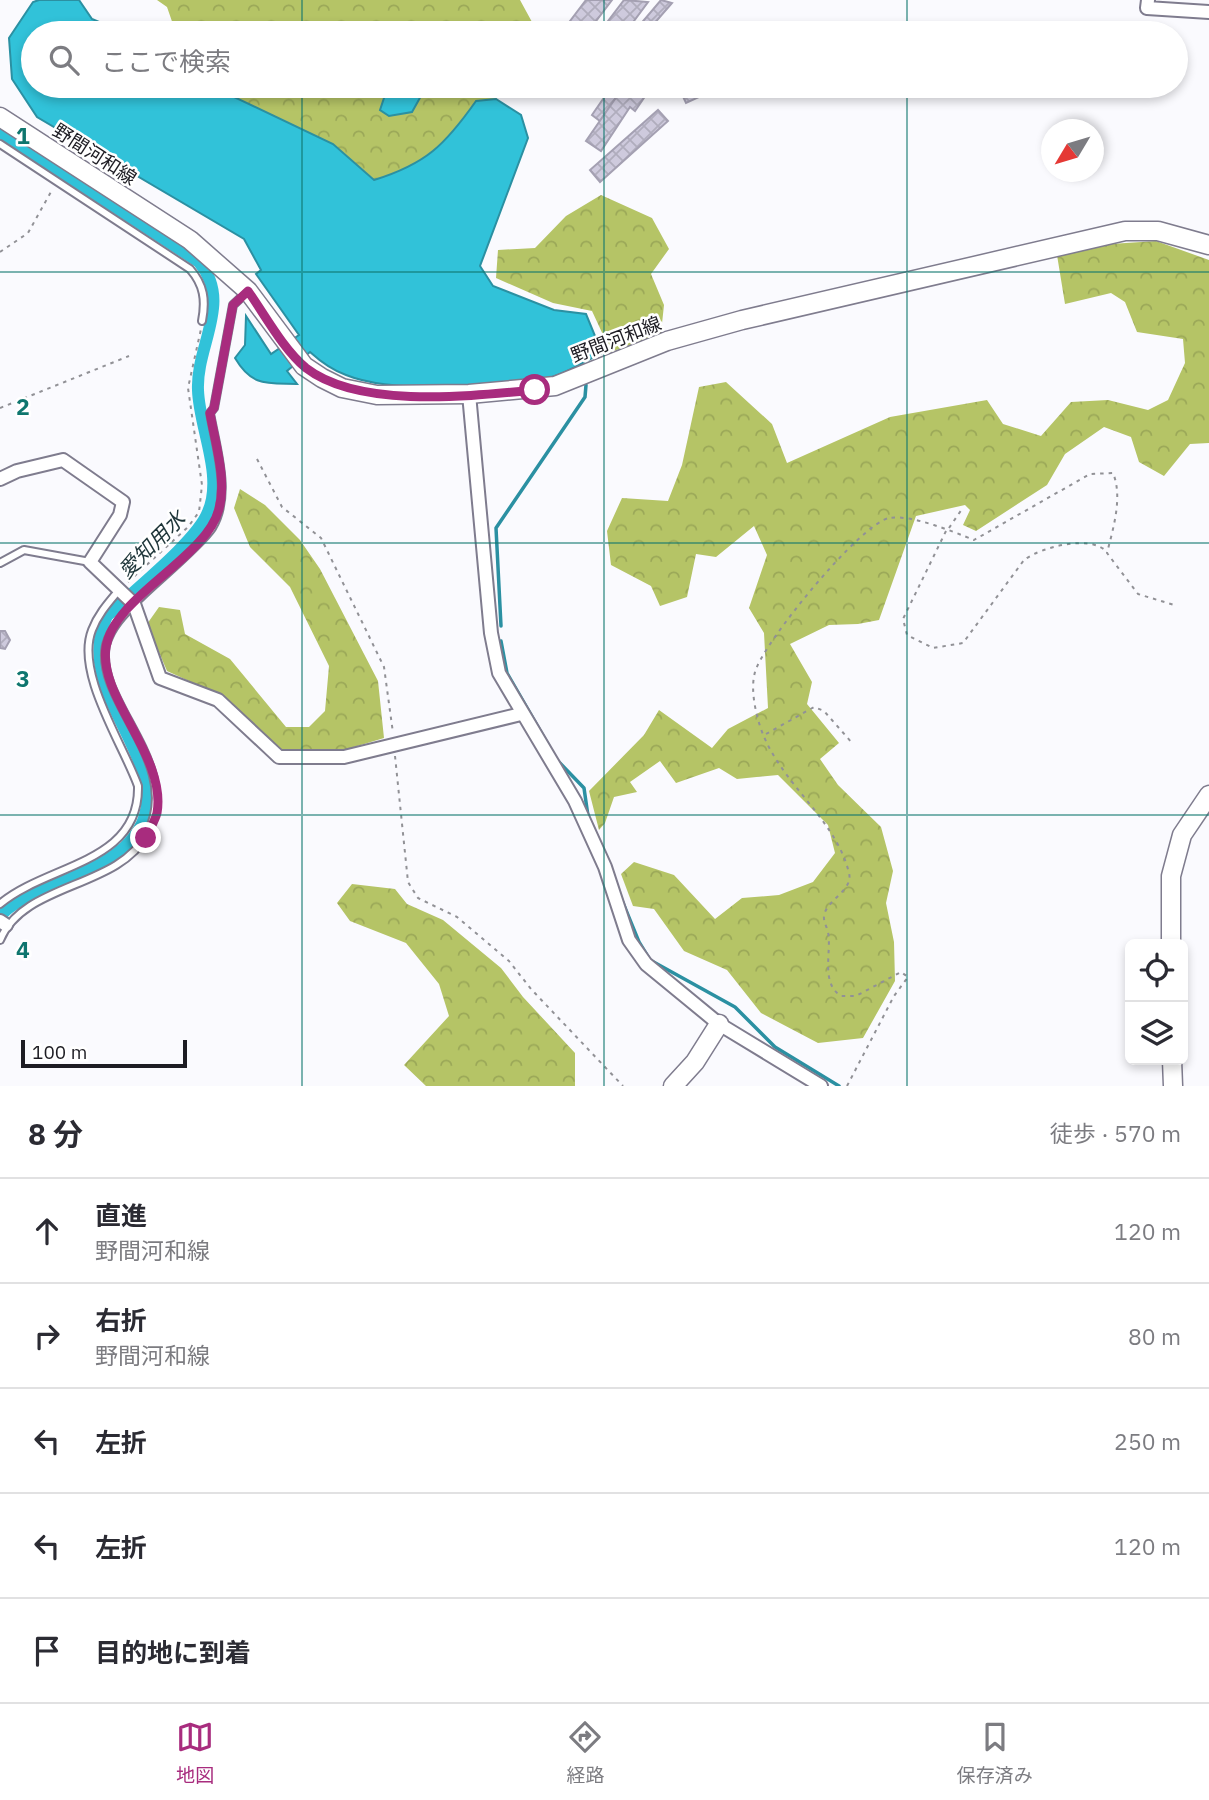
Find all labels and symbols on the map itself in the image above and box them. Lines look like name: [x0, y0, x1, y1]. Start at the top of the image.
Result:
street label: 野間河和線: [49, 118, 141, 190]
north arrow: [1041, 119, 1104, 182]
text: 1: [16, 120, 30, 150]
street label: 野間河和線: [567, 311, 665, 367]
route start: [519, 374, 550, 405]
text: 2: [16, 391, 30, 421]
water label: 愛知用水: [112, 503, 192, 584]
text: 3: [16, 663, 30, 693]
route end: [130, 822, 161, 853]
text: 4: [16, 934, 30, 964]
scale bar: [21, 1037, 187, 1069]

